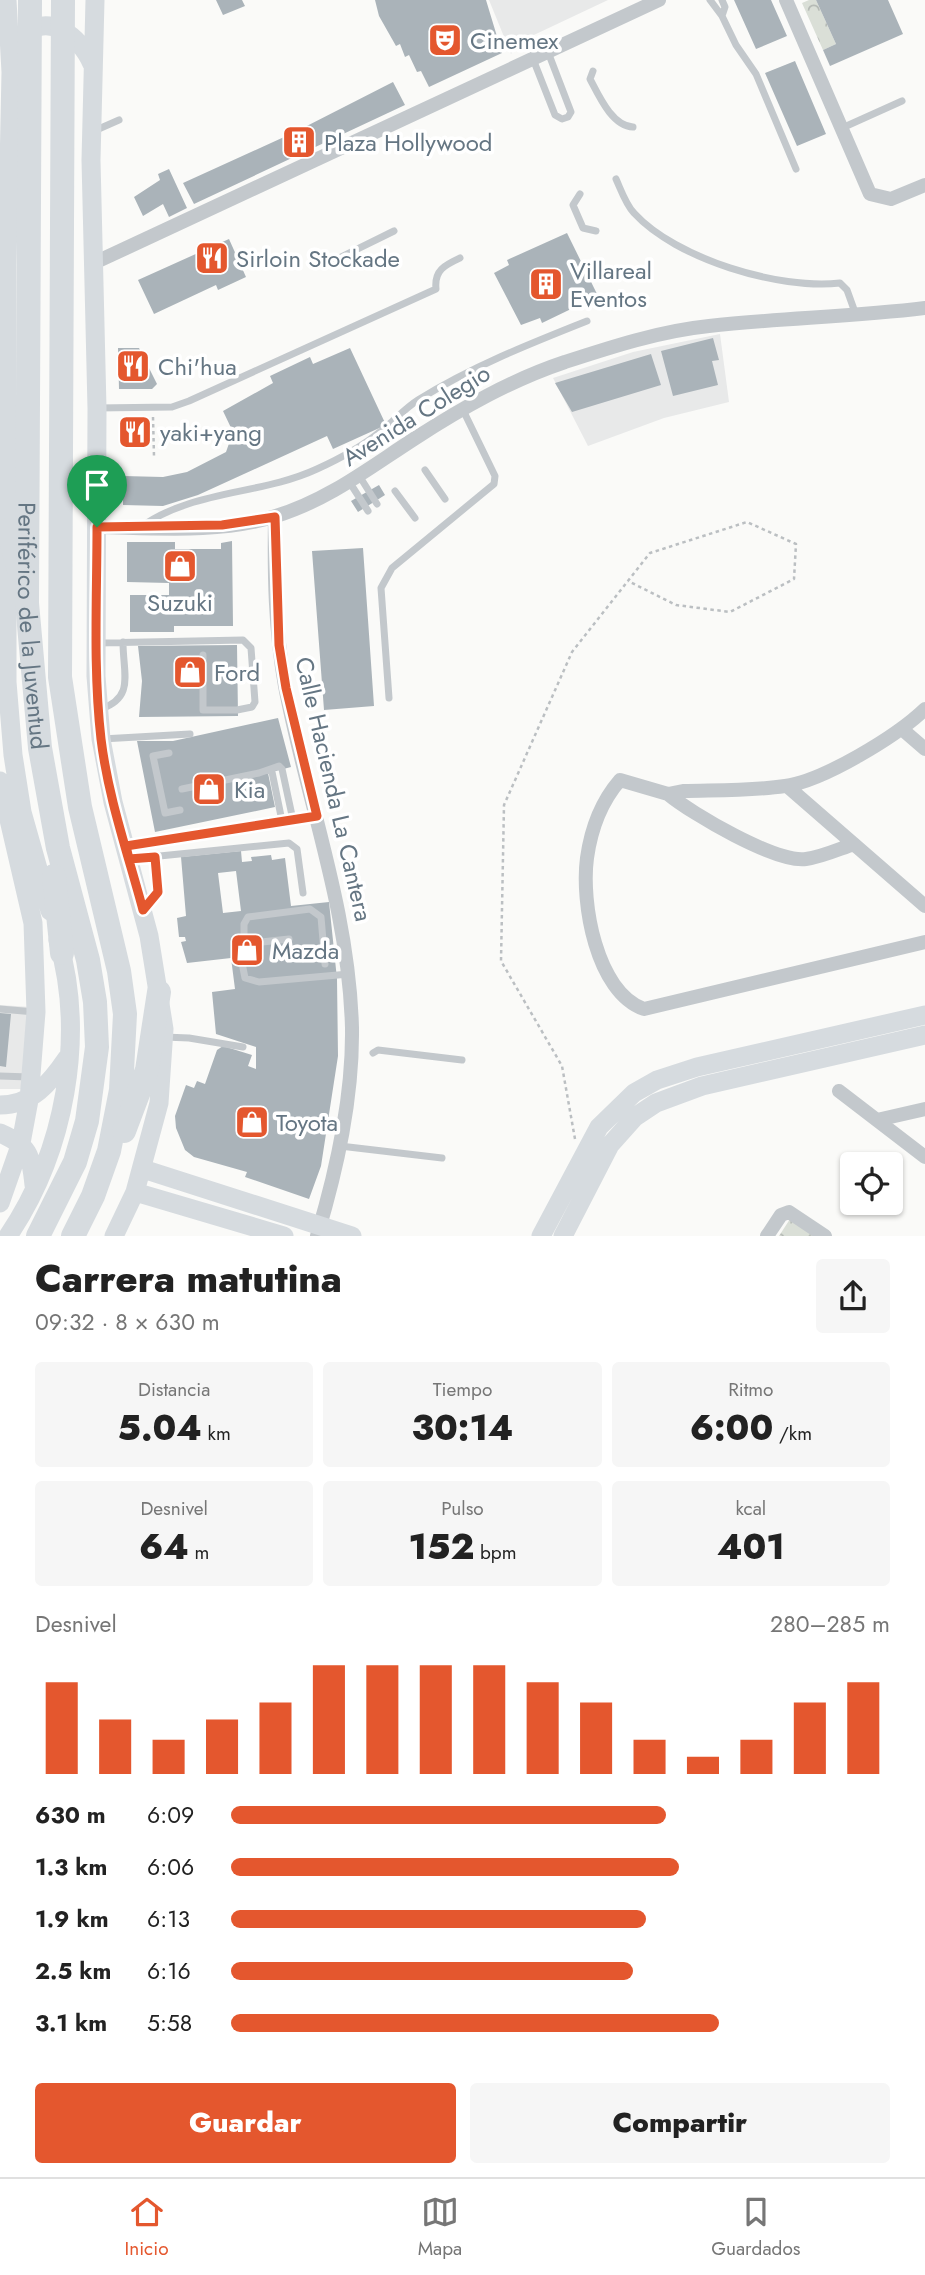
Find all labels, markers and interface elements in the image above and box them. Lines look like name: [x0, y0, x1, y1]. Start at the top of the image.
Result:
theatre icon: Cinemex: [426, 21, 464, 59]
place label: Cinemex: [470, 23, 559, 58]
building icon: Plaza Hollywood: [280, 123, 318, 161]
place label: Plaza Hollywood: [324, 125, 492, 160]
restaurant icon: Sirloin Stockade: [193, 239, 231, 277]
place label: Sirloin Stockade: [236, 241, 400, 276]
place label: Villareal Eventos: [570, 253, 652, 316]
building icon: Villareal Eventos: [527, 265, 565, 303]
restaurant icon: Chi'hua: [114, 347, 152, 385]
place label: Chi'hua: [158, 349, 237, 384]
street label: Avenida Colegio: [335, 355, 497, 475]
restaurant icon: yaki+yang: [116, 413, 154, 451]
place label: yaki+yang: [160, 415, 262, 450]
pin: [67, 455, 127, 527]
icon: arrive: [78, 466, 116, 504]
street label: Periférico de la Juventud: [9, 502, 58, 751]
shop icon: Suzuki: [161, 547, 199, 585]
place label: Suzuki: [147, 585, 213, 620]
shop icon: Ford: [171, 653, 209, 691]
street label: Calle Hacienda La Cantera: [287, 653, 381, 925]
place label: Ford: [214, 655, 260, 690]
shop icon: Kia: [190, 770, 228, 808]
place label: Kia: [234, 772, 265, 807]
shop icon: Mazda: [228, 931, 266, 969]
place label: Mazda: [272, 933, 339, 968]
shop icon: Toyota: [233, 1103, 271, 1141]
place label: Toyota: [276, 1105, 338, 1140]
map controls: [840, 1152, 903, 1215]
button: locate: [840, 1152, 903, 1215]
text: Carrera matutina: [35, 1251, 342, 1306]
button: share: [816, 1259, 890, 1333]
text: 09:32 · 8 × 630 m: [35, 1305, 220, 1339]
text: Distancia: [138, 1376, 210, 1403]
text: Tiempo: [433, 1376, 492, 1403]
text: Ritmo: [728, 1376, 774, 1403]
text: 5.04: [118, 1403, 202, 1453]
text: 30:14: [412, 1403, 513, 1453]
text: 6:00: [690, 1403, 773, 1453]
text: km: [202, 1420, 231, 1447]
text: /km: [773, 1420, 812, 1447]
text: Desnivel: [140, 1495, 208, 1522]
text: Pulso: [441, 1495, 484, 1522]
text: kcal: [735, 1495, 766, 1522]
text: 64: [139, 1522, 189, 1572]
text: 152: [409, 1522, 474, 1572]
text: 401: [717, 1522, 785, 1572]
text: m: [189, 1539, 209, 1566]
text: bpm: [474, 1539, 516, 1566]
text: Desnivel: [35, 1607, 117, 1641]
text: 280–285 m: [770, 1607, 890, 1641]
text: 630 m: [35, 1798, 106, 1832]
text: 6:09: [147, 1798, 194, 1832]
text: 1.3 km: [35, 1850, 107, 1884]
text: 6:06: [147, 1850, 194, 1884]
text: 1.9 km: [35, 1902, 109, 1936]
text: 6:13: [147, 1902, 190, 1936]
text: 2.5 km: [35, 1954, 111, 1988]
text: 6:16: [147, 1954, 191, 1988]
text: 3.1 km: [35, 2006, 107, 2040]
text: 5:58: [147, 2006, 192, 2040]
button: Guardar: [35, 2083, 456, 2163]
button: Compartir: [470, 2083, 890, 2163]
tab: Inicio: [125, 2193, 169, 2262]
tab: Mapa: [418, 2193, 462, 2262]
tab: Guardados: [711, 2193, 800, 2262]

